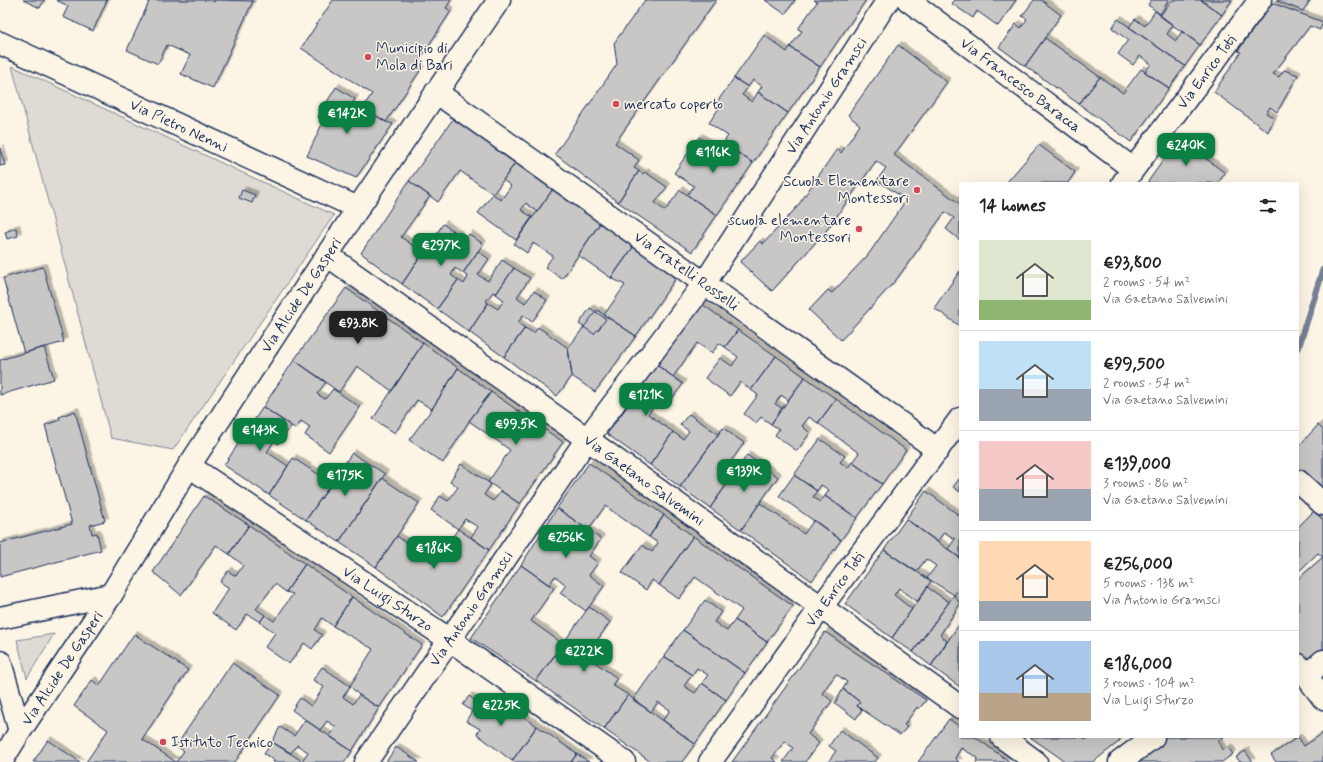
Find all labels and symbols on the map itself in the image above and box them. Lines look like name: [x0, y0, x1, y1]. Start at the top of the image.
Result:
street label: Via Enrico Toti: [1173, 31, 1242, 114]
street label: Via Antonio Gramsci: [782, 34, 872, 159]
street label: Via Francesco Baracca: [956, 34, 1085, 138]
place label: Municipio di Mola di Bari: [376, 39, 453, 76]
marker: Municipio di Mola di Bari: [363, 52, 373, 62]
street label: Via Pietro Nenni: [126, 95, 231, 158]
place label: mercato coperto: [624, 95, 723, 115]
marker: mercato coperto: [611, 99, 621, 109]
pin: €142K: [319, 101, 375, 135]
pin: €240K: [1158, 133, 1214, 167]
pin: €116K: [685, 140, 741, 174]
place label: Scuola Elementare Montessori: [783, 172, 909, 209]
marker: Scuola Elementare Montessori: [912, 185, 922, 195]
place label: scuola elementare Montessori: [728, 211, 851, 248]
marker: scuola elementare Montessori: [854, 224, 864, 234]
street label: Via Fratelli Rosselli: [630, 227, 743, 316]
pin: €297K: [413, 233, 469, 267]
street label: Via Alcide De Gasperi: [257, 234, 347, 357]
pin: €93.8K: [325, 311, 391, 345]
pin: €121K: [618, 383, 674, 417]
pin: €99.5K: [483, 412, 549, 446]
pin: €143K: [232, 418, 288, 452]
street label: Via Gaetano Salvemini: [579, 431, 708, 531]
pin: €139K: [716, 459, 772, 493]
pin: €175K: [317, 463, 373, 497]
pin: €256K: [538, 525, 594, 559]
pin: €186K: [406, 536, 462, 570]
street label: Via Antonio Gramsci: [425, 547, 518, 671]
street label: Via Enrico Toti: [801, 548, 870, 631]
street label: Via Luigi Sturzo: [338, 562, 436, 637]
street label: Via Alcide De Gasperi: [17, 608, 108, 730]
pin: €222K: [556, 639, 612, 673]
pin: €225K: [473, 693, 529, 727]
place label: Istituto Tecnico: [171, 733, 273, 753]
marker: Istituto Tecnico: [158, 737, 168, 747]

